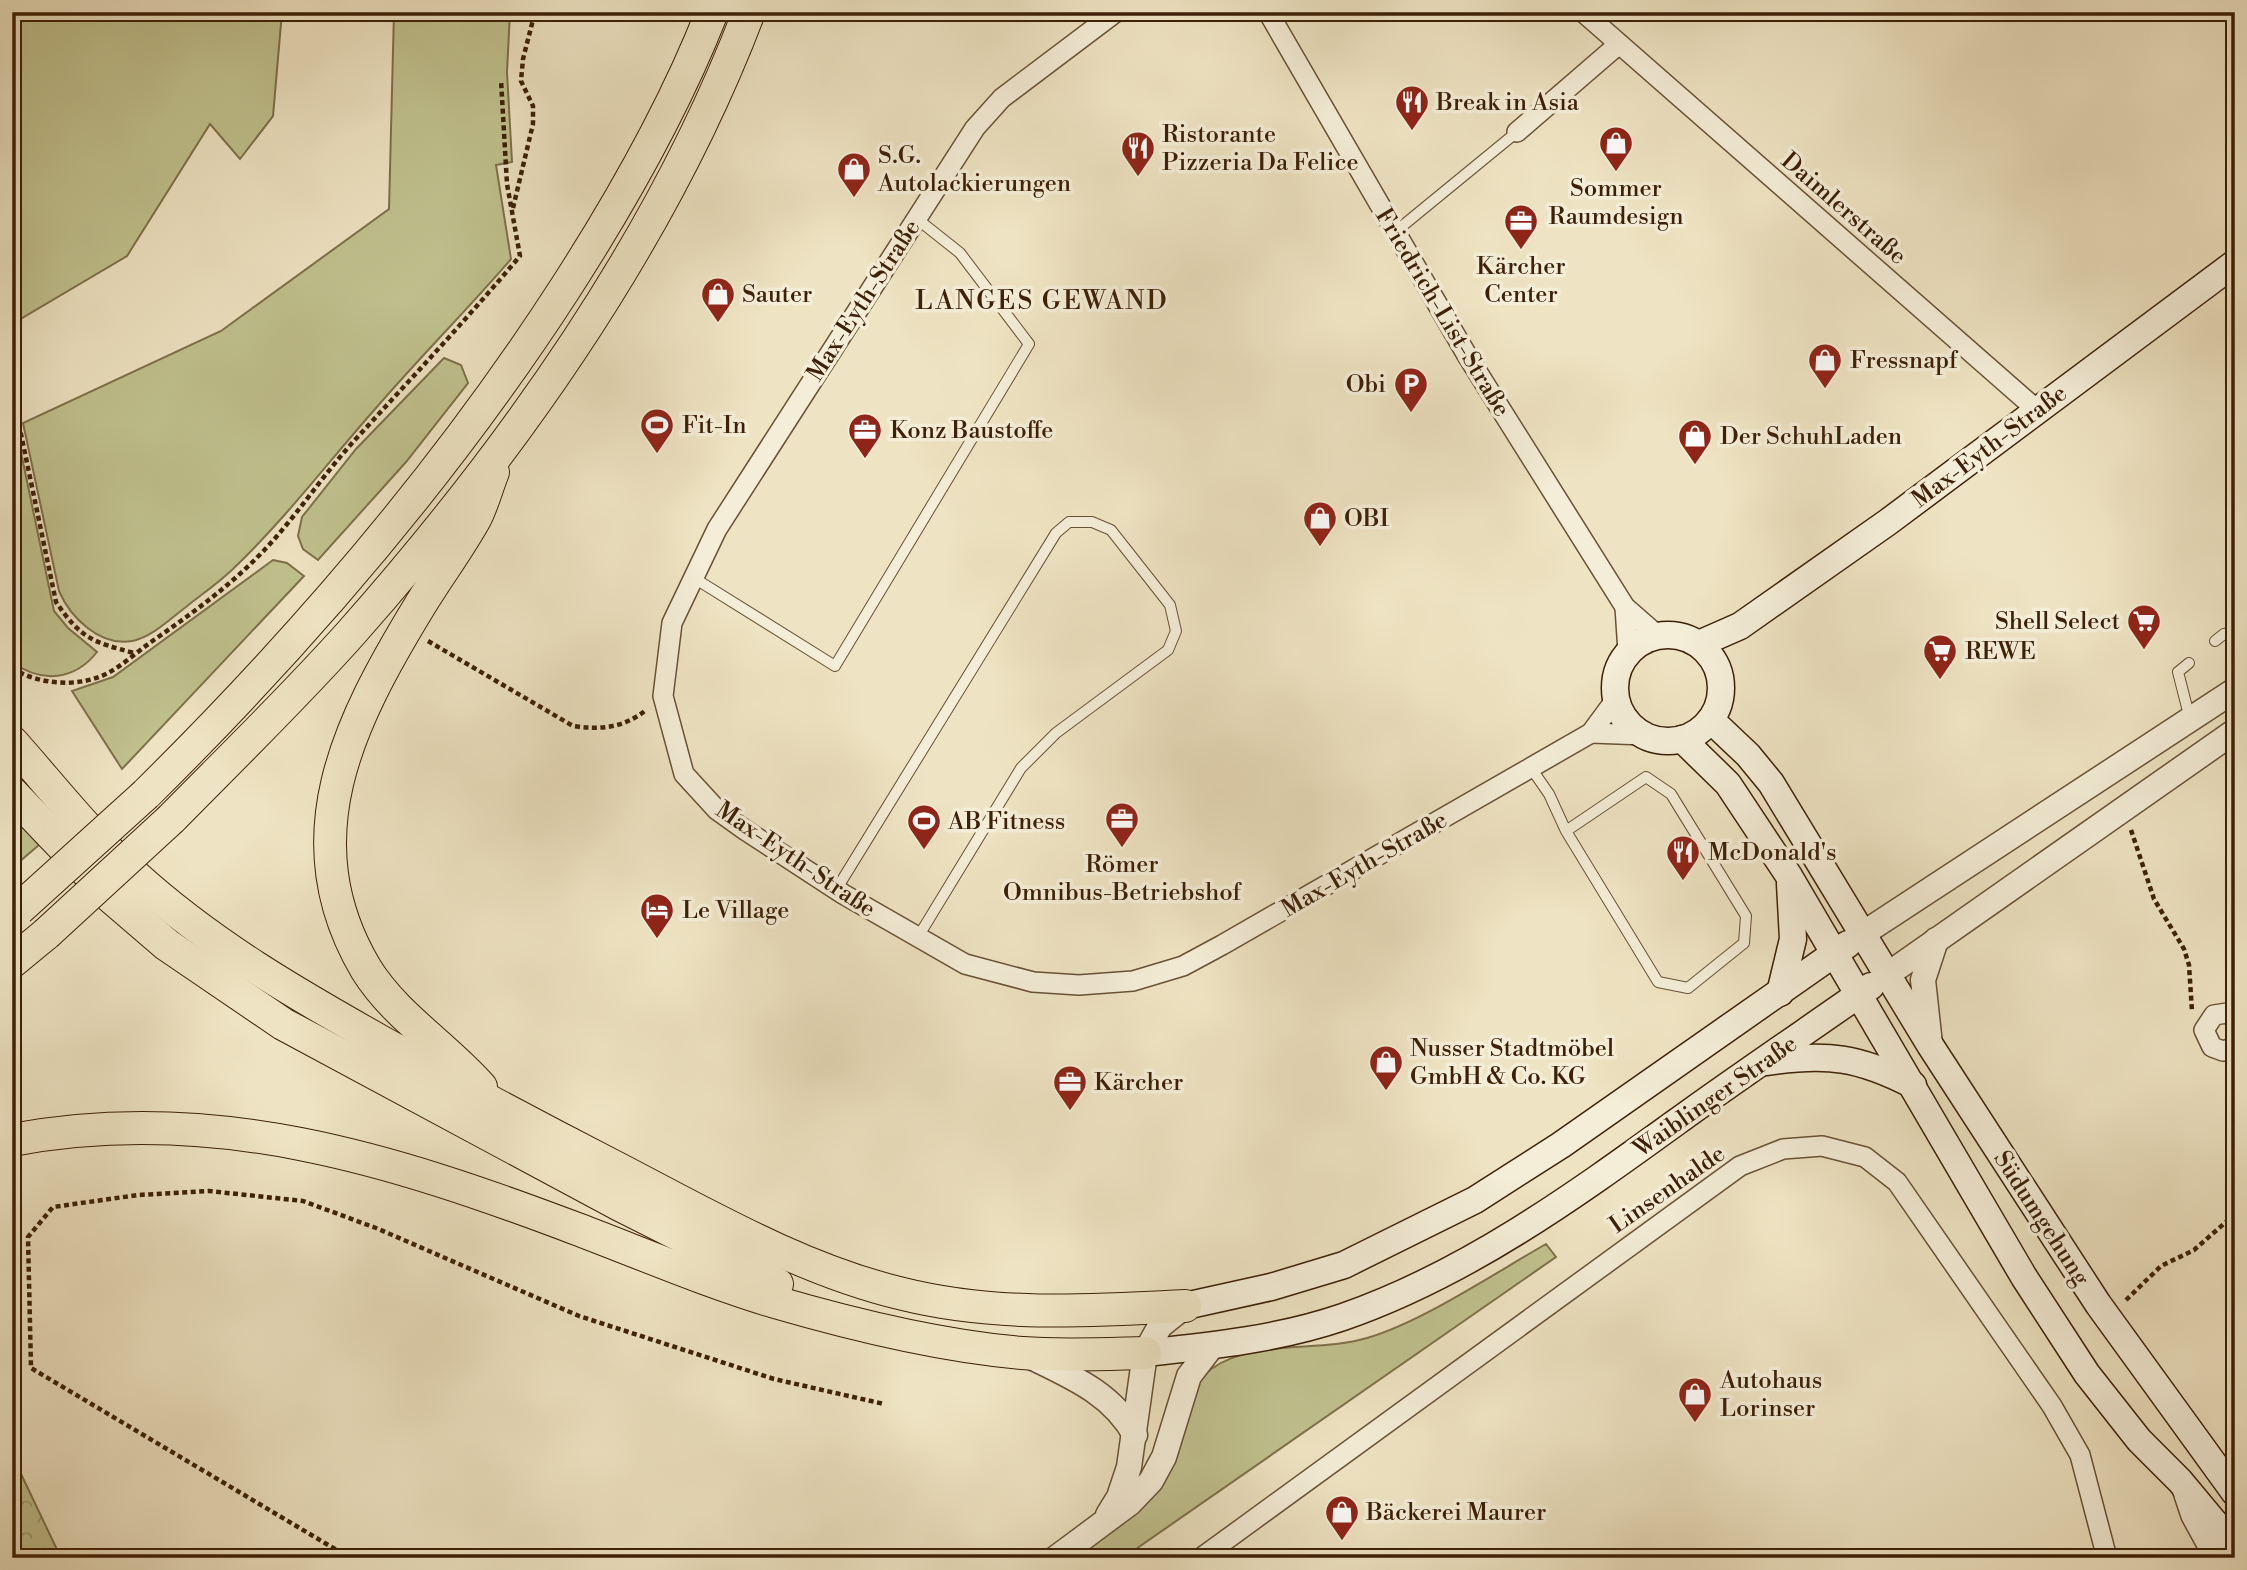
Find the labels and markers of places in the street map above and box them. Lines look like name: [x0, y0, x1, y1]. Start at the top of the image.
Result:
restaurant icon: Break in Asia: [1393, 83, 1431, 132]
place label: Break in Asia: [1435, 88, 1580, 118]
place label: Ristorante Pizzeria Da Felice: [1162, 120, 1359, 178]
shop icon: Sommer Raumdesign: [1597, 124, 1635, 173]
restaurant icon: Ristorante Pizzeria Da Felice: [1119, 129, 1157, 178]
place label: S.G. Autolackierungen: [877, 141, 1071, 199]
shop icon: S.G. Autolackierungen: [835, 150, 873, 199]
place label: Sommer Raumdesign: [1549, 174, 1683, 232]
office icon: Kärcher Center: [1502, 202, 1540, 251]
place label: Kärcher Center: [1476, 252, 1566, 310]
shop icon: Sauter: [699, 275, 737, 324]
place label: Sauter: [742, 280, 812, 310]
shop icon: Fressnapf: [1806, 341, 1844, 390]
place label: Fressnapf: [1850, 346, 1959, 376]
parking icon: Obi: [1392, 365, 1430, 414]
place label: Obi: [1346, 370, 1386, 400]
sports icon: Fit-In: [638, 406, 676, 455]
place label: Fit-In: [682, 411, 747, 441]
office icon: Konz Baustoffe: [846, 411, 884, 460]
place label: Konz Baustoffe: [890, 416, 1053, 446]
shop icon: Der SchuhLaden: [1676, 417, 1714, 466]
place label: Der SchuhLaden: [1720, 422, 1902, 452]
shop icon: OBI: [1301, 499, 1339, 548]
place label: OBI: [1344, 504, 1389, 534]
supermarket icon: Shell Select: [2125, 602, 2163, 651]
place label: Shell Select: [1995, 607, 2120, 637]
supermarket icon: REWE: [1921, 632, 1959, 681]
place label: REWE: [1965, 637, 2036, 667]
office icon: Römer Omnibus-Betriebshof: [1103, 800, 1141, 849]
sports icon: AB Fitness: [905, 802, 943, 851]
place label: AB Fitness: [947, 807, 1065, 837]
restaurant icon: McDonald's: [1664, 833, 1702, 882]
place label: McDonald's: [1708, 838, 1837, 868]
place label: Römer Omnibus-Betriebshof: [1003, 850, 1242, 908]
hotel icon: Le Village: [638, 891, 676, 940]
place label: Le Village: [682, 896, 789, 926]
place label: Nusser Stadtmöbel GmbH & Co. KG: [1410, 1034, 1614, 1092]
shop icon: Nusser Stadtmöbel GmbH & Co. KG: [1367, 1043, 1405, 1092]
office icon: Kärcher: [1051, 1063, 1089, 1112]
place label: Kärcher: [1094, 1068, 1183, 1098]
place label: Autohaus Lorinser: [1719, 1366, 1822, 1424]
shop icon: Autohaus Lorinser: [1676, 1375, 1714, 1424]
shop icon: Bäckerei Maurer: [1323, 1493, 1361, 1542]
place label: Bäckerei Maurer: [1365, 1498, 1546, 1528]

